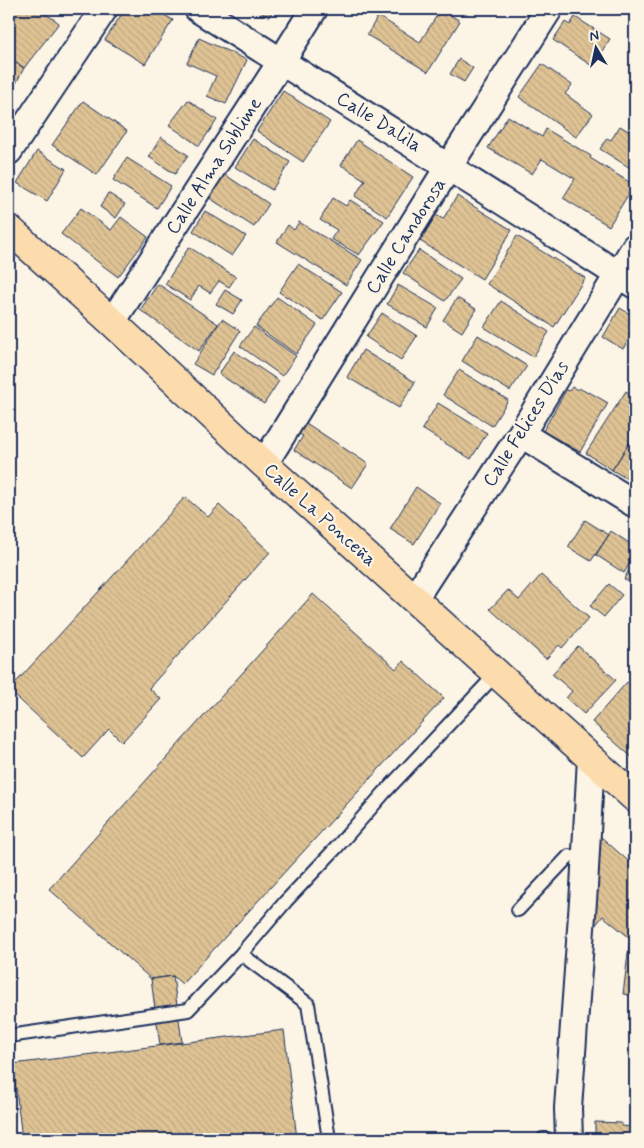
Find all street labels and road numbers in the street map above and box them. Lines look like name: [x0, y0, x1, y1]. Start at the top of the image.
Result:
street label: Calle Dalila: [332, 86, 426, 158]
street label: Calle Alma Sublime: [160, 93, 268, 239]
street label: Calle Candorosa: [360, 173, 452, 299]
street label: Calle Felices Días: [477, 356, 575, 492]
street label: Calle La Ponceña: [258, 458, 382, 572]

